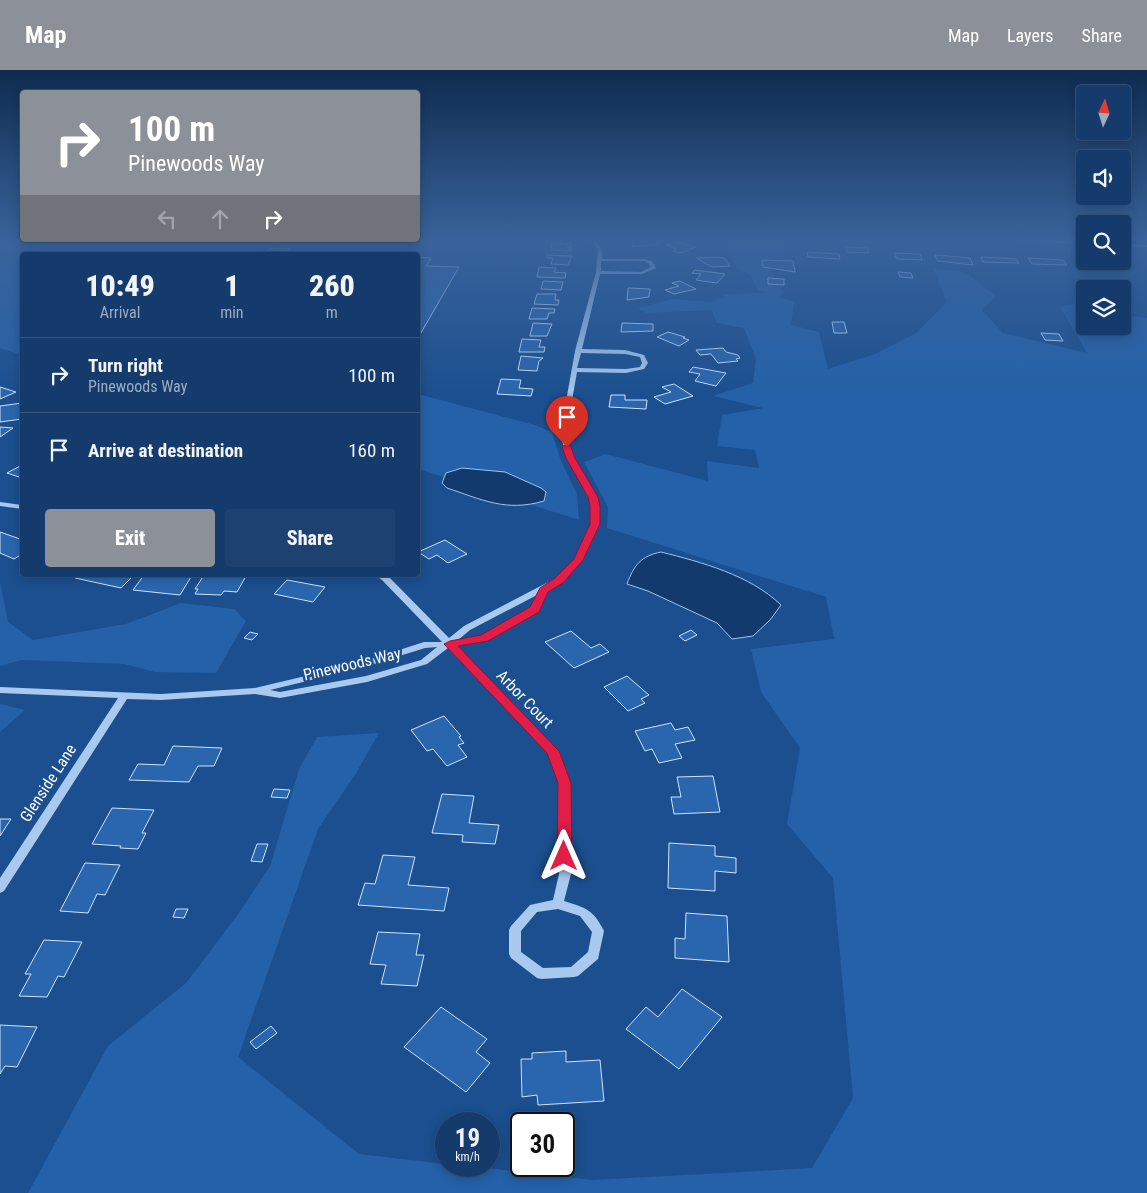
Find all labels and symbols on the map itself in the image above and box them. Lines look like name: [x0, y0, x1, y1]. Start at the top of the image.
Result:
north arrow: [1076, 85, 1131, 140]
pin: [546, 396, 588, 447]
street label: Pinewoods Way: [301, 643, 403, 684]
street label: Arbor Court: [493, 666, 558, 732]
street label: Glenside Lane: [16, 741, 80, 825]
position arrow: [537, 829, 589, 881]
speed limit sign: 30: [510, 1112, 575, 1177]

